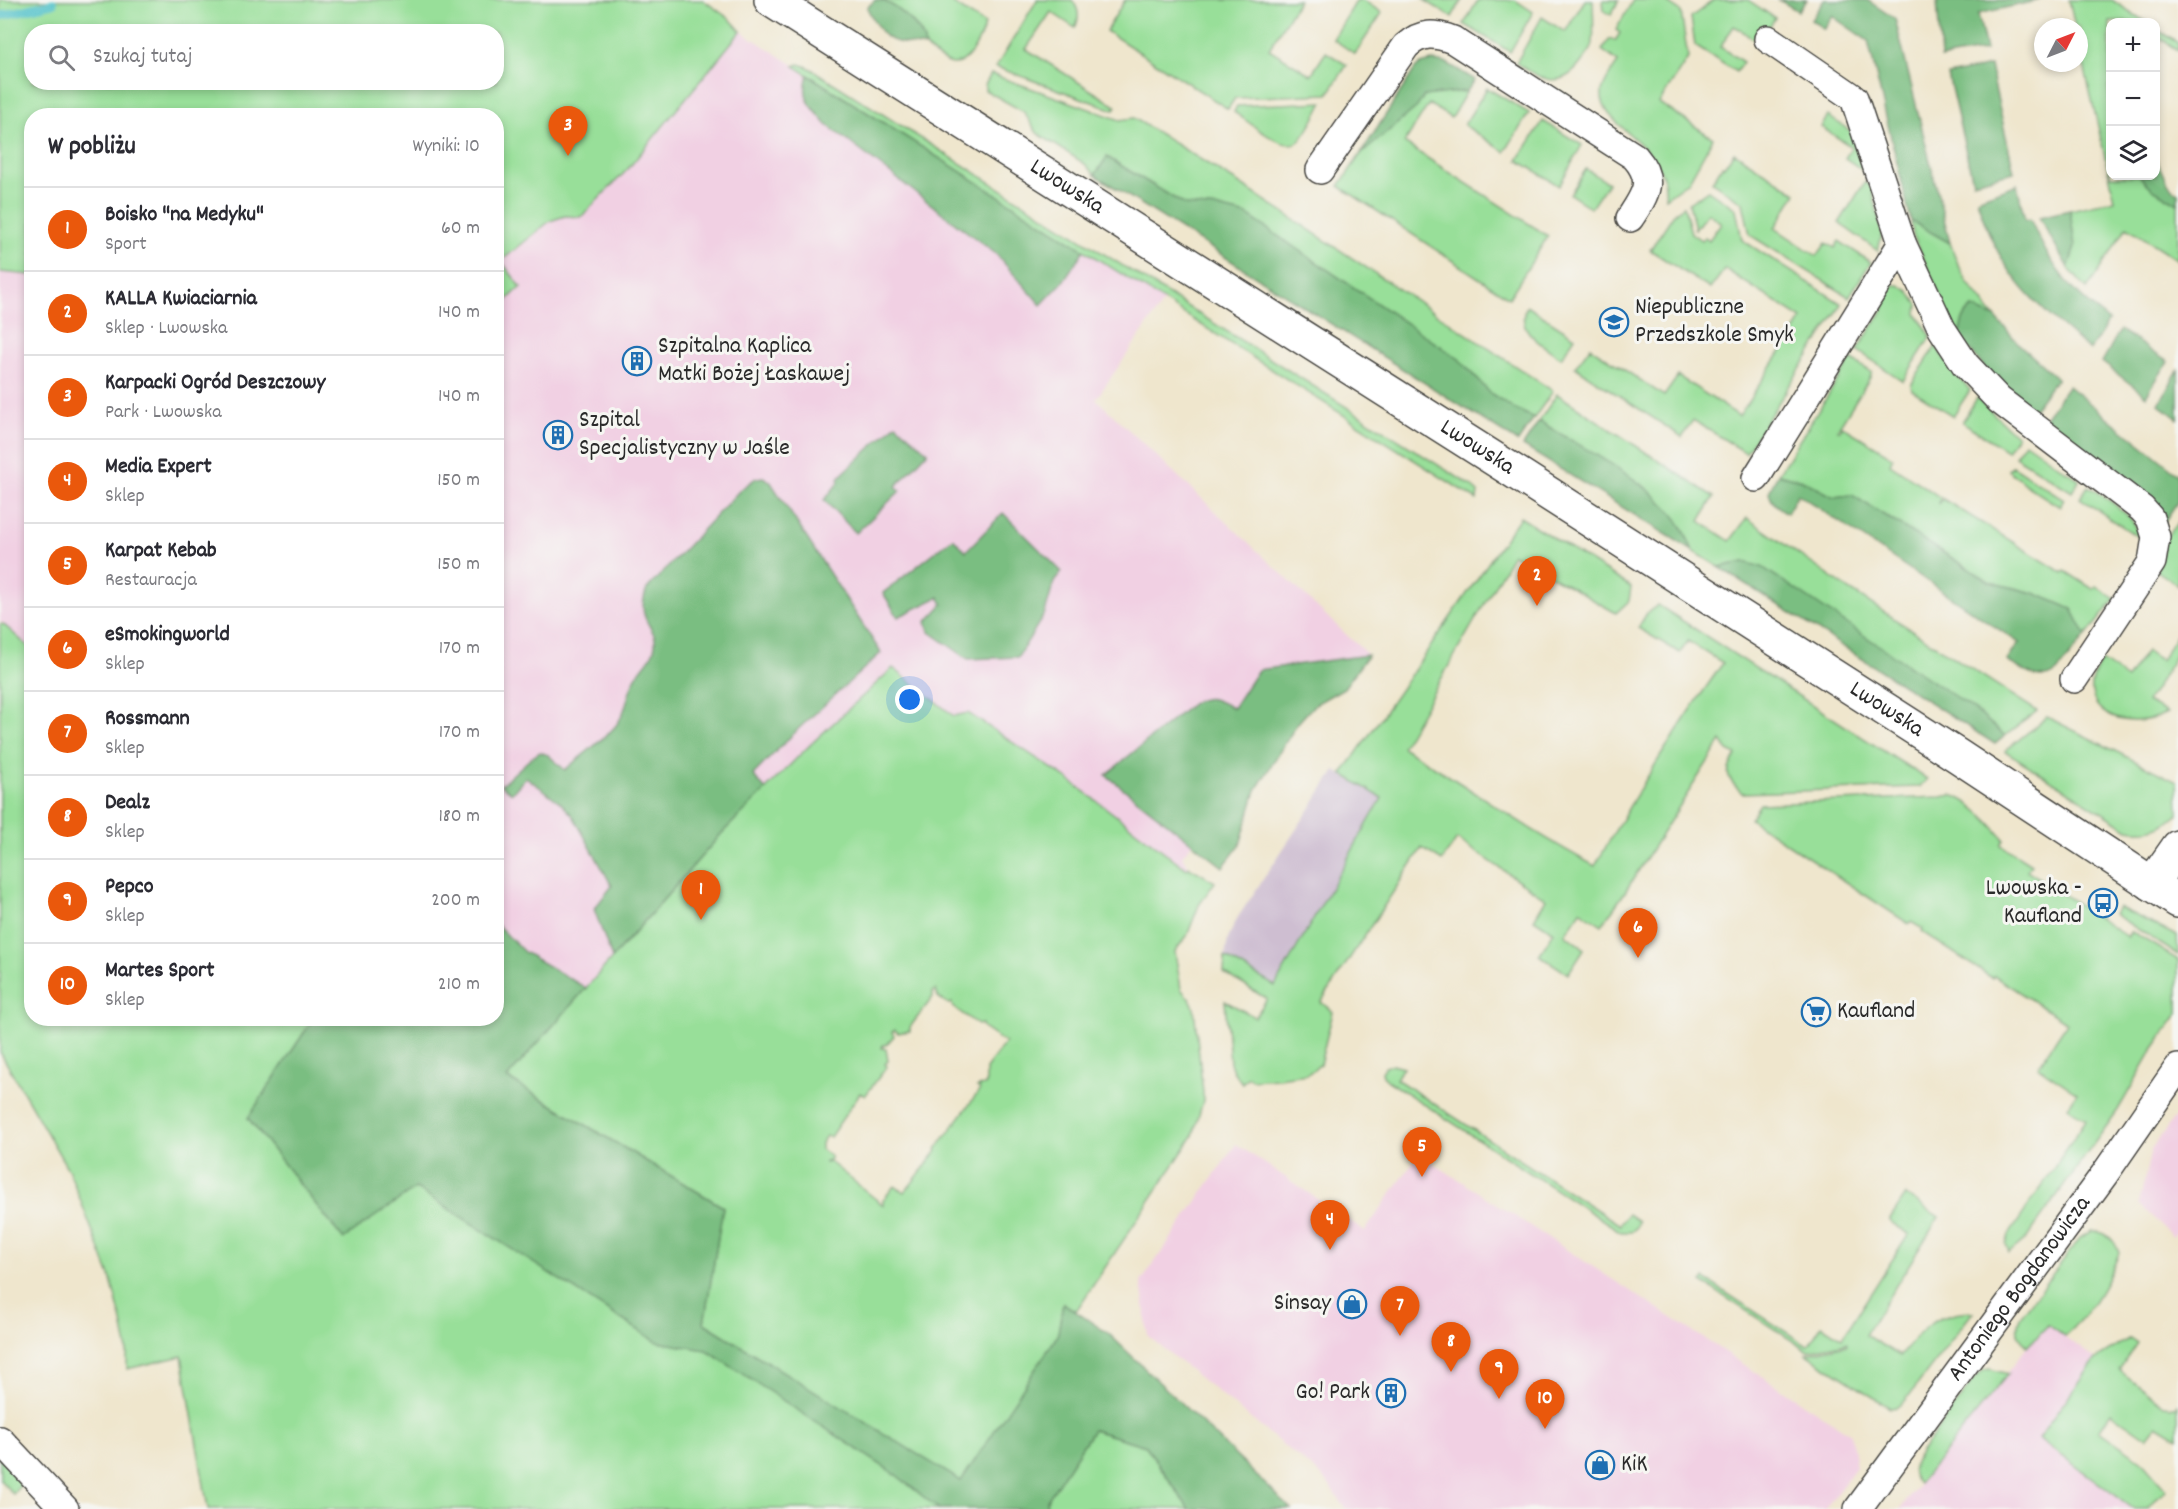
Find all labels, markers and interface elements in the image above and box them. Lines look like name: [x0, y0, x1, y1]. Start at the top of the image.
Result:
north arrow: [2034, 18, 2088, 72]
map controls: [2106, 18, 2160, 180]
button: +: [2106, 18, 2160, 72]
search box: [24, 24, 504, 90]
icon: search: [45, 41, 78, 74]
text: Szukaj tutaj: [93, 42, 192, 73]
button: −: [2106, 72, 2160, 126]
pin: 3: [548, 106, 588, 156]
button: layers: [2106, 126, 2160, 180]
text: W pobliżu: [48, 129, 136, 166]
text: Wyniki: 10: [412, 133, 480, 161]
street label: Lwowska: [1023, 151, 1111, 224]
text: Boisko "na Medyku": [105, 200, 264, 231]
text: 1: [65, 215, 70, 243]
text: 60 m: [441, 215, 480, 243]
text: Sport: [105, 231, 147, 259]
text: KALLA Kwiaciarnia: [105, 284, 257, 315]
place label: Niepubliczne Przedszkole Smyk: [1635, 291, 1794, 353]
text: 2: [63, 299, 72, 327]
text: 140 m: [438, 299, 480, 327]
school or university icon: Niepubliczne Przedszkole Smyk: [1598, 306, 1630, 338]
text: Sklep · Lwowska: [105, 315, 227, 343]
place label: Szpitalna Kaplica Matki Bożej Łaskawej: [658, 330, 850, 392]
building icon: Szpitalna Kaplica Matki Bożej Łaskawej: [621, 345, 653, 377]
text: Karpacki Ogród Deszczowy: [105, 368, 325, 399]
text: 3: [63, 383, 72, 411]
text: 140 m: [438, 383, 480, 411]
text: Park · Lwowska: [105, 399, 222, 427]
place label: Szpital Specjalistyczny w Jaśle: [579, 404, 790, 466]
street label: Lwowska: [1433, 411, 1522, 485]
building icon: Szpital Specjalistyczny w Jaśle: [542, 419, 574, 451]
text: Media Expert: [105, 452, 212, 483]
text: 4: [63, 467, 72, 495]
text: 150 m: [437, 467, 480, 495]
text: Sklep: [105, 483, 145, 511]
text: Karpat Kebab: [105, 536, 216, 567]
text: 5: [63, 551, 72, 579]
text: 150 m: [437, 551, 480, 579]
pin: 2: [1518, 556, 1556, 606]
text: Restauracja: [105, 567, 197, 595]
text: eSmokingworld: [105, 620, 230, 651]
text: 6: [63, 635, 72, 663]
text: 170 m: [439, 635, 480, 663]
text: Sklep: [105, 651, 145, 679]
street label: Lwowska: [1842, 673, 1931, 747]
your location: [895, 685, 924, 714]
text: Rossmann: [105, 704, 190, 735]
text: 7: [64, 719, 71, 747]
text: 170 m: [439, 719, 480, 747]
text: Sklep: [105, 735, 145, 763]
text: Dealz: [105, 788, 150, 819]
text: 8: [63, 803, 72, 831]
text: 180 m: [438, 803, 480, 831]
text: Sklep: [105, 819, 145, 847]
pin: 1: [682, 870, 720, 920]
text: Pepco: [105, 872, 153, 903]
place label: Lwowska - Kaufland: [1986, 872, 2082, 934]
text: 9: [63, 887, 72, 915]
text: 200 m: [431, 887, 480, 915]
bus stop icon: Lwowska - Kaufland: [2087, 887, 2119, 919]
text: Sklep: [105, 903, 145, 931]
pin: 6: [1618, 908, 1658, 958]
text: Martes Sport: [105, 956, 214, 987]
text: 10: [60, 971, 75, 999]
text: 210 m: [438, 971, 480, 999]
text: Sklep: [105, 987, 145, 1015]
place label: Kaufland: [1837, 995, 1915, 1029]
supermarket icon: Kaufland: [1800, 996, 1832, 1028]
pin: 5: [1402, 1128, 1442, 1177]
street label: Antoniego Bogdanowicza: [1940, 1189, 2100, 1389]
pin: 4: [1310, 1200, 1350, 1250]
pin: 7: [1380, 1286, 1420, 1336]
place label: Sinsay: [1274, 1287, 1332, 1321]
shop icon: Sinsay: [1336, 1288, 1368, 1320]
pin: 8: [1432, 1322, 1470, 1372]
pin: 9: [1480, 1350, 1518, 1399]
place label: Go! Park: [1296, 1376, 1370, 1410]
building icon: Go! Park: [1375, 1377, 1407, 1409]
pin: 10: [1526, 1380, 1564, 1429]
place label: KiK: [1621, 1448, 1648, 1482]
shop icon: KiK: [1584, 1449, 1616, 1481]

